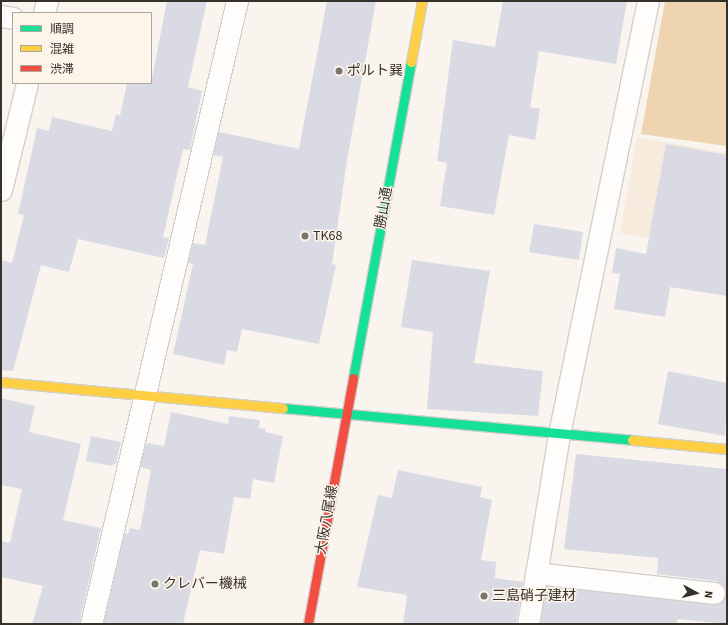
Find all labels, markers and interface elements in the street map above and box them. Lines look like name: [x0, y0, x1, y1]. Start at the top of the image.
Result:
legend: [12, 12, 152, 84]
text: 順調: [50, 21, 74, 38]
text: 混雑: [50, 41, 74, 58]
text: 渋滞: [50, 61, 74, 78]
place label: ポルト巽: [347, 63, 403, 79]
marker: ポルト巽: [334, 66, 344, 76]
street label: 勝山通: [372, 186, 396, 230]
place label: TK68: [313, 228, 343, 244]
marker: TK68: [300, 231, 310, 241]
street label: 大阪八尾線: [313, 484, 341, 556]
north arrow: [676, 573, 716, 613]
place label: クレバー機械: [163, 576, 247, 592]
marker: クレバー機械: [150, 579, 160, 589]
place label: 三島硝子建材: [492, 588, 576, 604]
text: N: [701, 590, 716, 599]
marker: 三島硝子建材: [479, 591, 489, 601]

